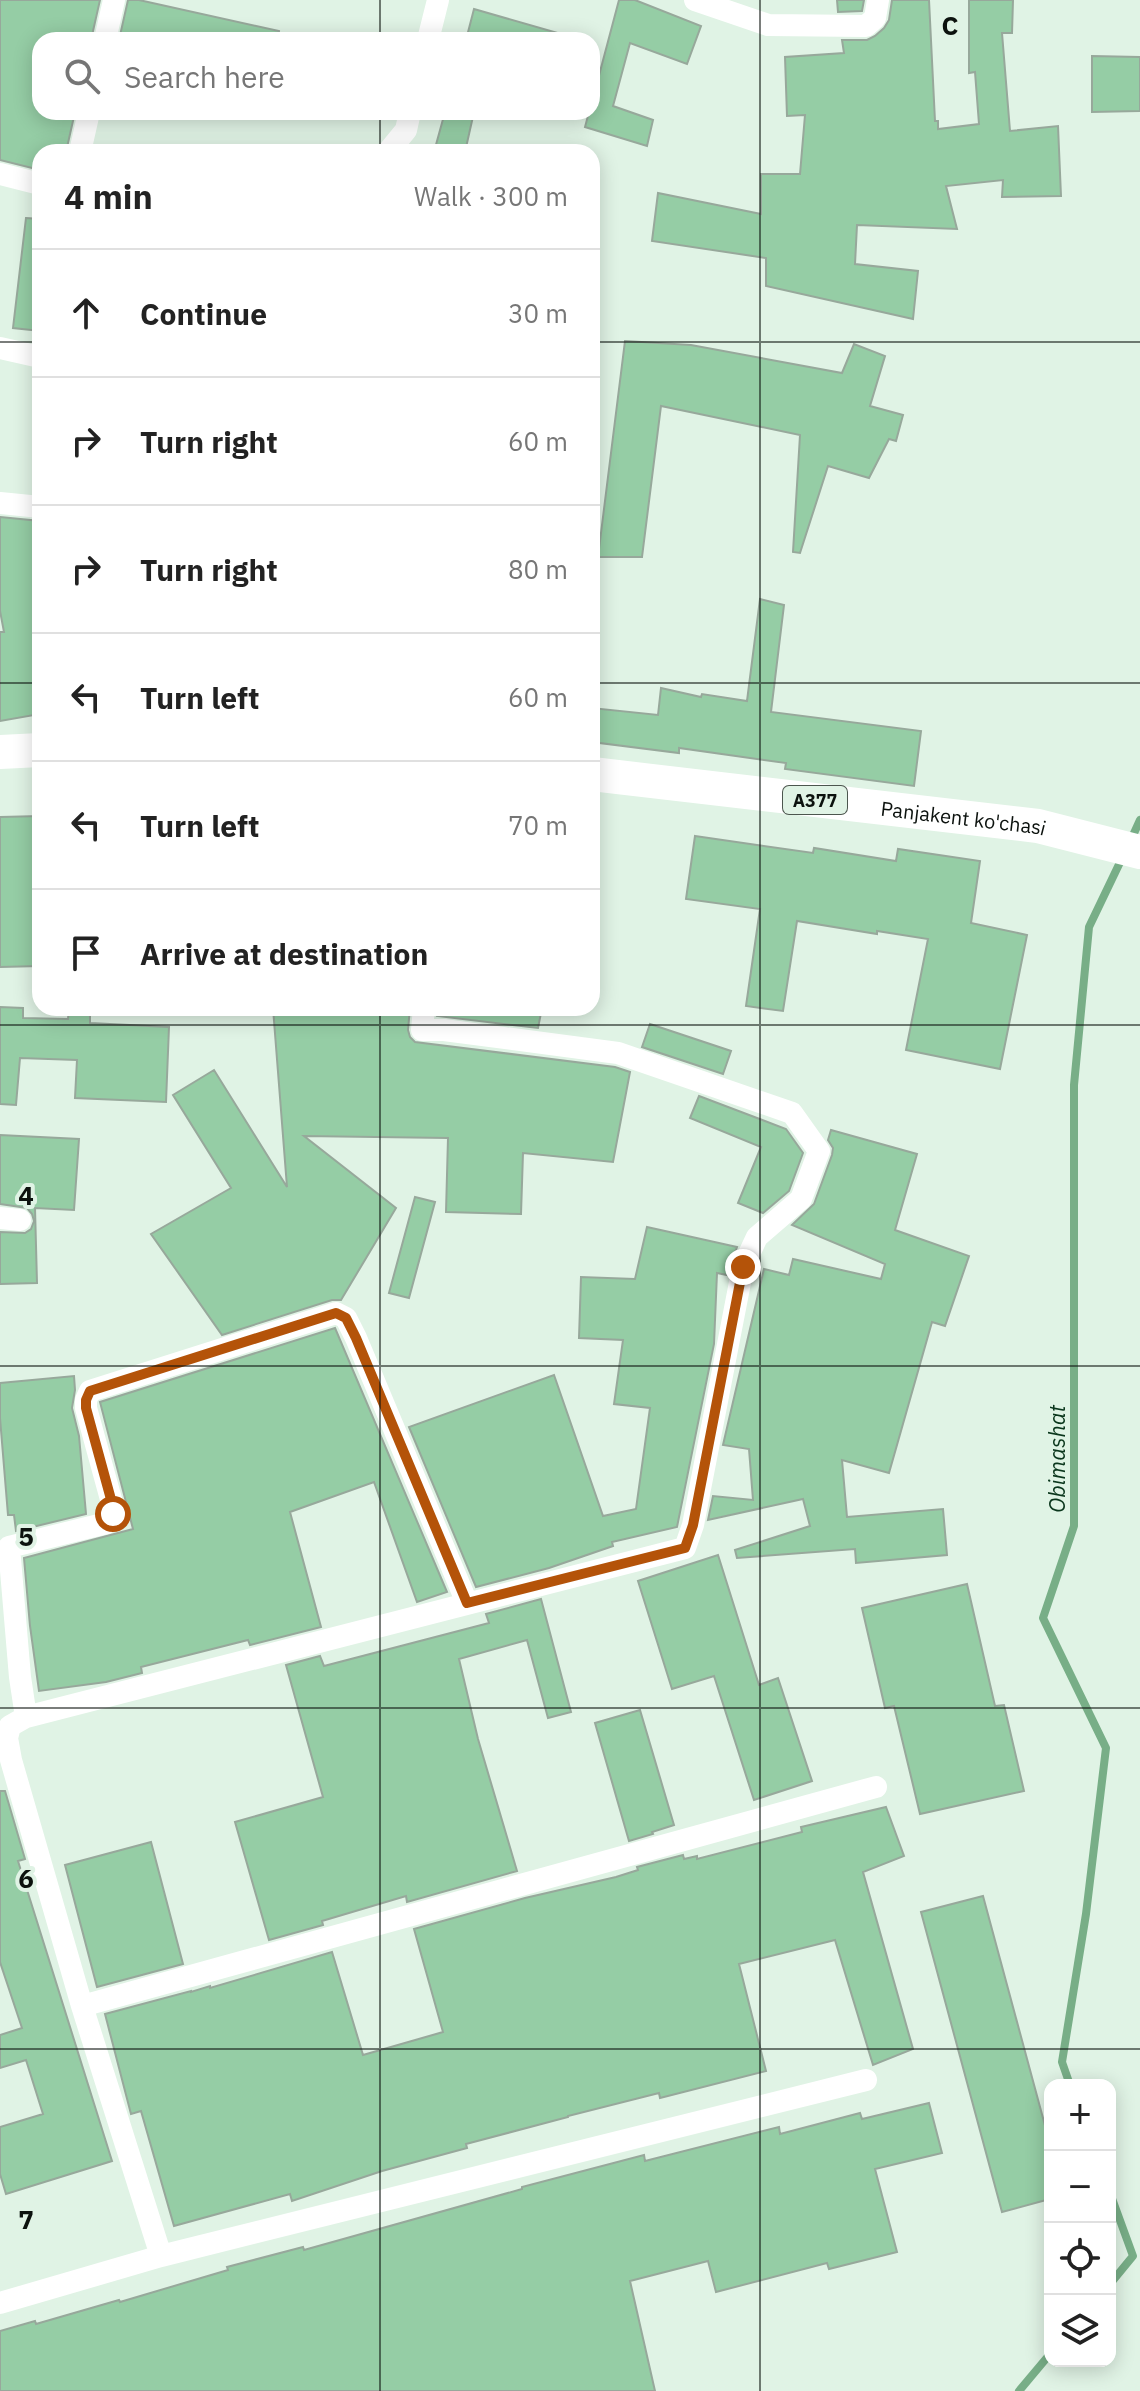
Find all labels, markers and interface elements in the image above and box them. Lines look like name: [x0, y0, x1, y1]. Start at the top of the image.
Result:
text: C: [942, 8, 959, 42]
search box: [32, 32, 600, 120]
icon: search: [60, 54, 104, 98]
text: Search here: [124, 57, 285, 96]
text: 4 min: [64, 174, 153, 218]
text: Walk · 300 m: [414, 179, 568, 213]
icon: ahead: [64, 291, 108, 335]
text: Continue: [140, 294, 267, 333]
text: 30 m: [508, 296, 568, 330]
icon: right: [64, 419, 108, 463]
text: Turn right: [140, 422, 278, 461]
text: 60 m: [508, 424, 568, 458]
icon: right: [64, 547, 108, 591]
text: Turn right: [140, 550, 278, 589]
text: 80 m: [508, 552, 568, 586]
icon: left: [64, 675, 108, 719]
text: Turn left: [140, 678, 259, 717]
text: 60 m: [508, 680, 568, 714]
road number: A377: [783, 786, 847, 814]
street label: Panjakent ko'chasi: [879, 794, 1049, 841]
icon: left: [64, 803, 108, 847]
text: Turn left: [140, 806, 259, 845]
text: 70 m: [508, 808, 568, 842]
icon: arrive: [64, 931, 108, 975]
text: Arrive at destination: [140, 934, 428, 973]
text: 4: [18, 1178, 34, 1212]
route end: [725, 1249, 761, 1285]
water label: Obimashat: [1042, 1404, 1071, 1513]
route start: [95, 1496, 131, 1532]
text: 5: [18, 1519, 34, 1553]
text: 6: [18, 1861, 34, 1895]
map controls: [1044, 2079, 1116, 2367]
button: +: [1044, 2079, 1116, 2151]
button: −: [1044, 2151, 1116, 2223]
text: 7: [18, 2202, 34, 2236]
button: locate: [1044, 2223, 1116, 2295]
button: layers: [1044, 2295, 1116, 2367]

